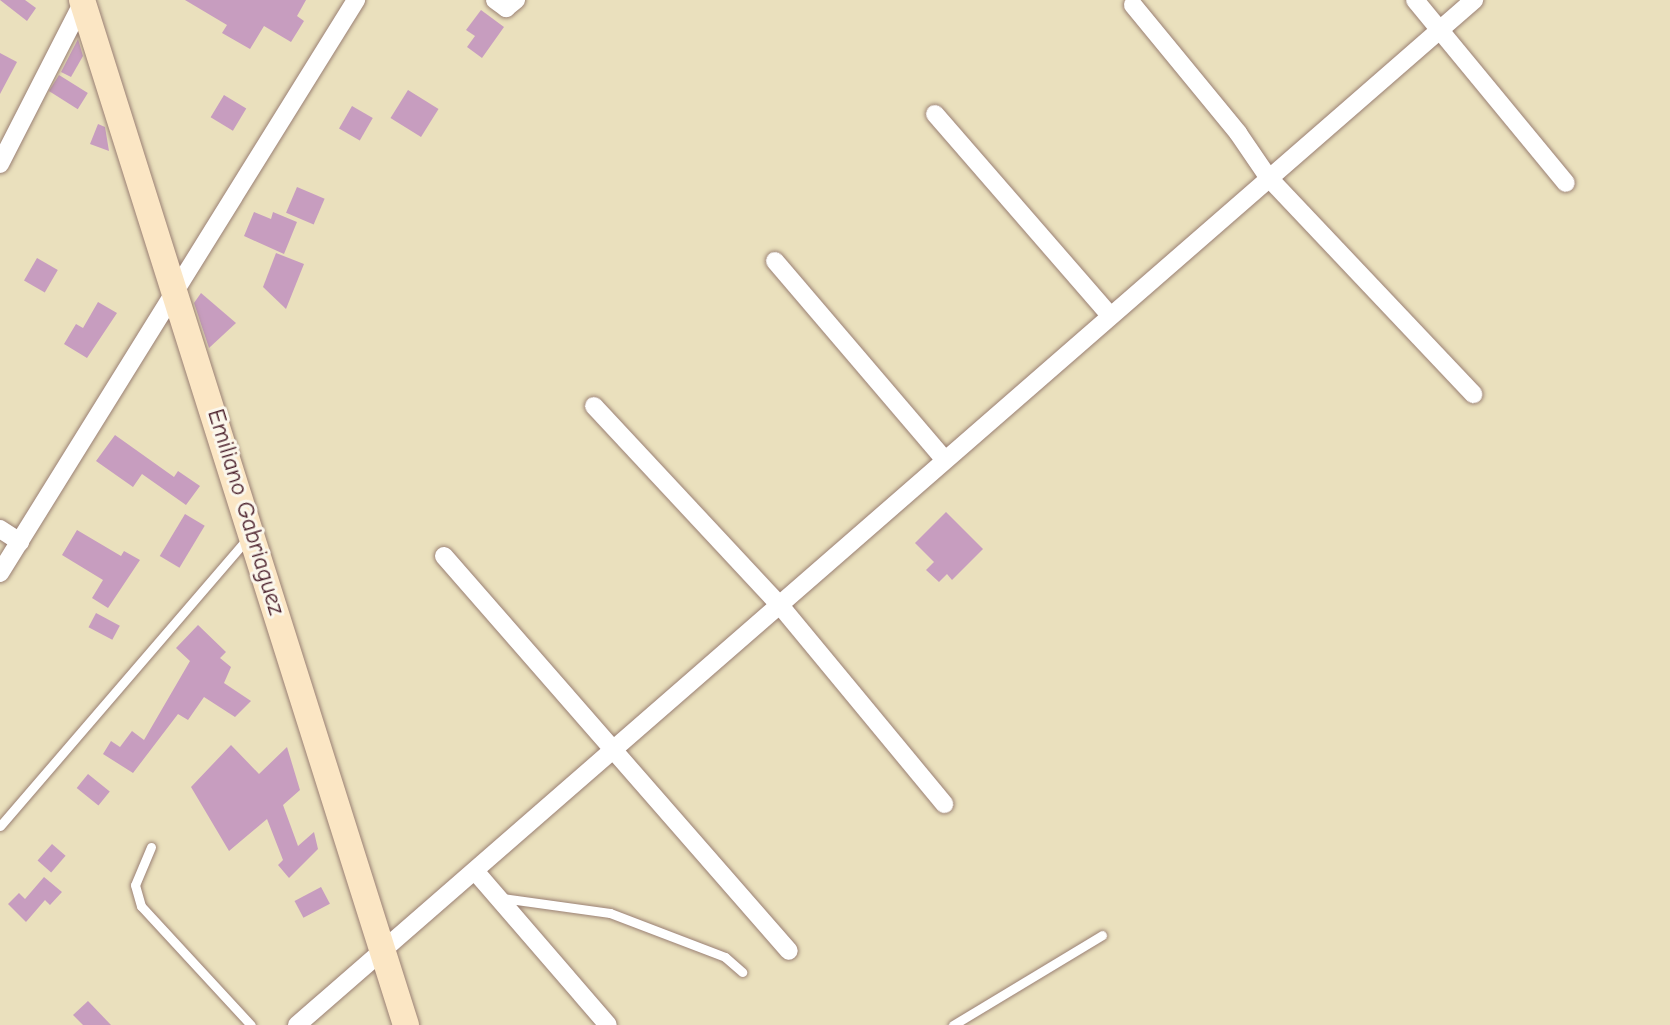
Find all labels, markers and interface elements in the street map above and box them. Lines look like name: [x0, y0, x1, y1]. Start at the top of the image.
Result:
street label: Emiliano Gabriaguez: [201, 405, 291, 619]

